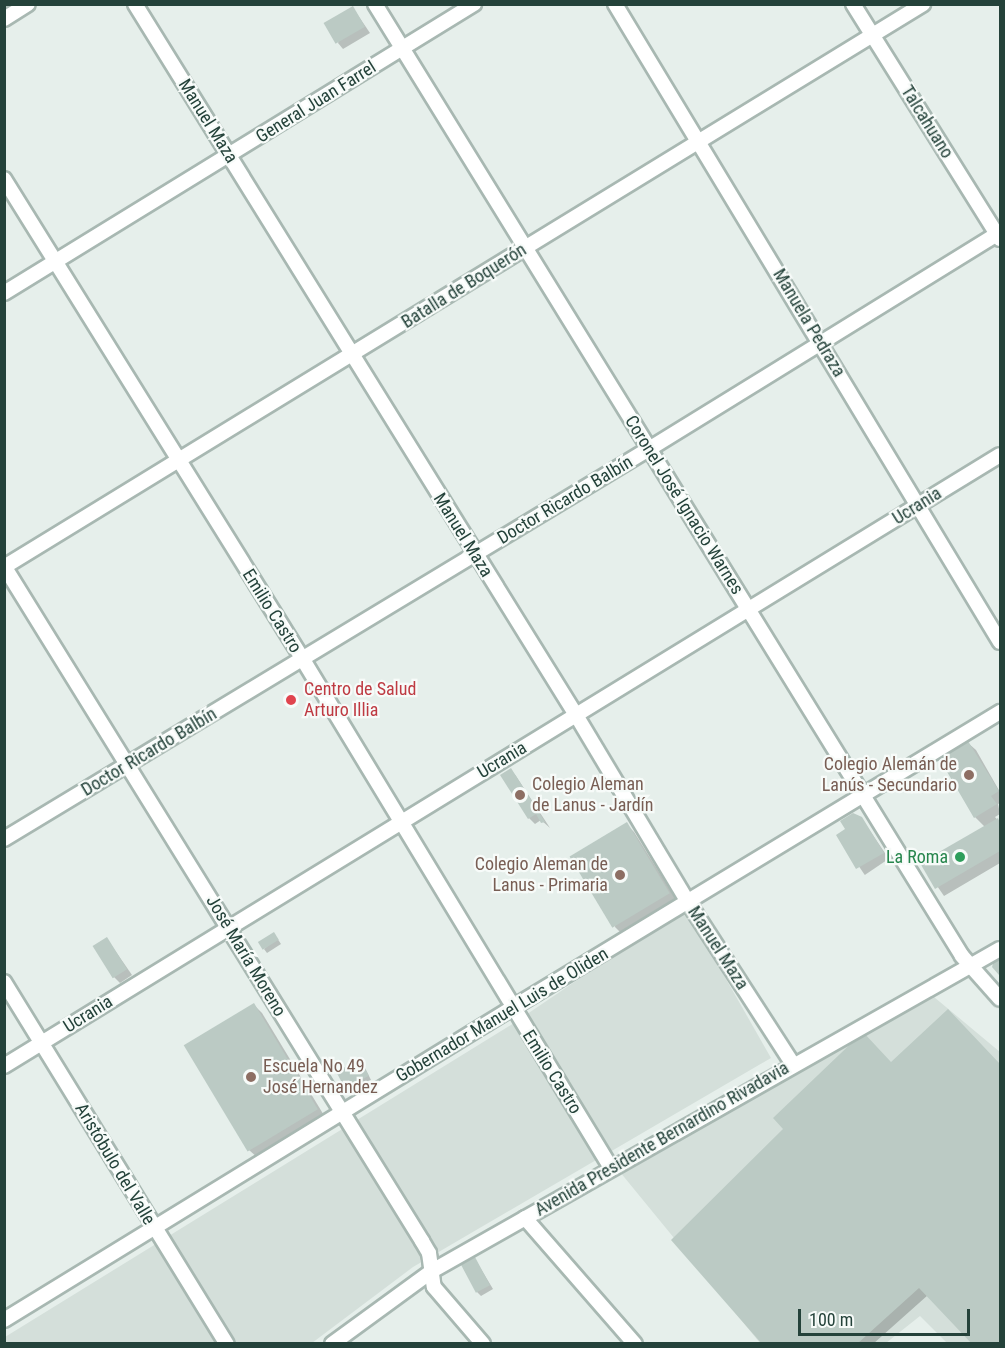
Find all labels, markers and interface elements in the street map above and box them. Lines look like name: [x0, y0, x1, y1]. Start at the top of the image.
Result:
street label: General Juan Farrel: [252, 56, 380, 148]
street label: Manuel Maza: [174, 75, 242, 167]
street label: Talcahuano: [896, 82, 958, 162]
street label: Batalla de Boquerón: [398, 239, 530, 333]
street label: Manuela Pedraza: [768, 265, 850, 381]
street label: Coronel José Ignacio Warnes: [620, 412, 748, 598]
street label: Doctor Ricardo Balbín: [493, 451, 637, 549]
street label: Ucrania: [889, 483, 945, 529]
street label: Manuel Maza: [429, 489, 497, 581]
street label: Emilio Castro: [238, 565, 306, 657]
place label: Centro de Salud Arturo Illia: [304, 679, 416, 722]
marker: Centro de Salud Arturo Illia: [282, 691, 300, 709]
street label: Doctor Ricardo Balbín: [77, 703, 221, 801]
street label: Ucrania: [473, 737, 531, 783]
place label: Colegio Alemán de Lanús - Secundario: [822, 754, 957, 796]
marker: Colegio Alemán de Lanús - Secundario: [962, 768, 976, 782]
place label: Colegio Aleman de Lanus - Jardín: [532, 774, 654, 816]
marker: Colegio Aleman de Lanus - Jardín: [513, 788, 527, 802]
place label: La Roma: [886, 846, 948, 868]
marker: La Roma: [953, 850, 967, 864]
place label: Colegio Aleman de Lanus - Primaria: [475, 854, 608, 896]
marker: Colegio Aleman de Lanus - Primaria: [613, 868, 627, 882]
street label: José María Moreno: [201, 892, 291, 1020]
street label: Manuel Maza: [683, 902, 753, 994]
street label: Gobernador Manuel Luis de Oliden: [392, 943, 612, 1087]
street label: Ucrania: [60, 991, 116, 1037]
street label: Emilio Castro: [518, 1026, 586, 1118]
place label: Escuela No 49 José Hernandez: [263, 1056, 378, 1098]
street label: Avenida Presidente Bernardino Rivadavia: [531, 1057, 793, 1221]
marker: Escuela No 49 José Hernandez: [244, 1070, 258, 1084]
street label: Aristóbulo del Valle: [70, 1099, 160, 1229]
scale bar: [801, 1297, 974, 1335]
text: 100 m: [809, 1309, 853, 1330]

